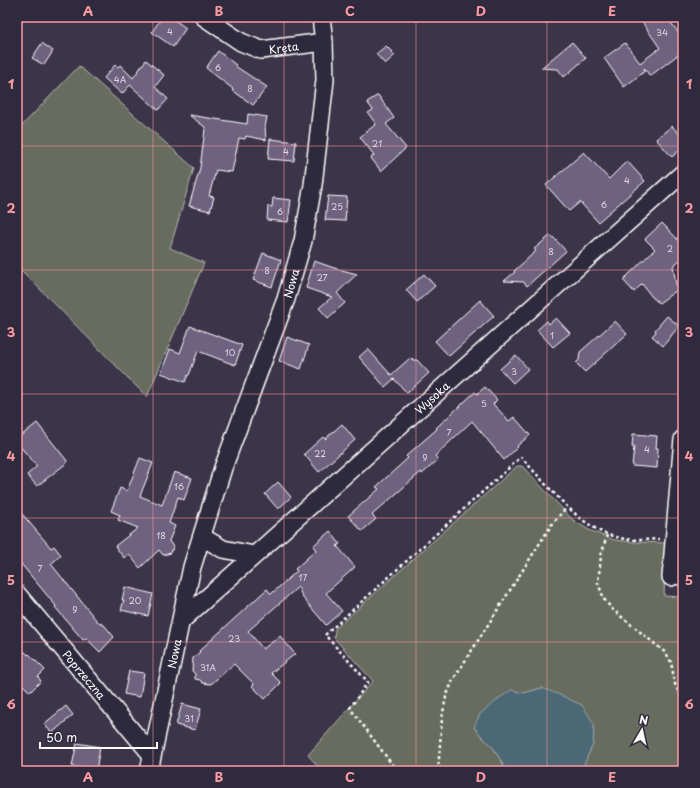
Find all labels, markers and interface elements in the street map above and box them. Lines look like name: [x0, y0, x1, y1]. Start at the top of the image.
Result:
text: A: [83, 1, 93, 20]
text: B: [215, 1, 224, 20]
text: C: [345, 1, 355, 20]
text: D: [476, 1, 486, 20]
text: E: [608, 1, 616, 20]
house number: 4: [167, 24, 173, 38]
house number: 34: [656, 25, 668, 39]
street label: Kręta: [268, 37, 300, 57]
house number: 6: [215, 60, 221, 74]
house number: 4A: [114, 72, 127, 86]
text: 1: [8, 74, 14, 93]
text: 1: [686, 74, 692, 93]
house number: 8: [247, 81, 253, 95]
house number: 21: [372, 136, 382, 150]
house number: 4: [283, 144, 289, 158]
house number: 4: [624, 173, 630, 187]
house number: 6: [601, 197, 607, 211]
text: 2: [6, 198, 16, 217]
text: 2: [684, 198, 694, 217]
house number: 25: [331, 199, 343, 213]
house number: 6: [277, 204, 283, 218]
house number: 2: [667, 241, 673, 255]
house number: 8: [548, 244, 554, 258]
house number: 8: [264, 263, 270, 277]
street label: Nowa: [278, 266, 303, 300]
house number: 27: [316, 270, 328, 284]
text: 3: [7, 322, 16, 341]
text: 3: [685, 322, 694, 341]
house number: 1: [550, 328, 554, 342]
house number: 10: [225, 345, 236, 359]
house number: 3: [511, 364, 517, 378]
street label: Wysoka: [410, 377, 453, 418]
house number: 5: [481, 396, 487, 410]
house number: 7: [446, 425, 452, 439]
house number: 4: [644, 442, 650, 456]
text: 4: [7, 446, 16, 465]
house number: 22: [314, 446, 326, 460]
text: 4: [685, 446, 694, 465]
house number: 9: [422, 450, 428, 464]
house number: 16: [174, 479, 184, 493]
house number: 18: [156, 528, 166, 542]
house number: 7: [37, 561, 43, 575]
text: 5: [7, 570, 15, 589]
house number: 17: [299, 570, 308, 584]
text: 5: [685, 570, 693, 589]
house number: 20: [129, 593, 142, 607]
house number: 9: [72, 602, 78, 616]
house number: 23: [228, 631, 240, 645]
street label: Nowa: [162, 637, 185, 670]
street label: Poprzeczna: [59, 646, 110, 703]
house number: 31A: [200, 660, 216, 674]
text: 6: [6, 694, 16, 713]
text: 6: [684, 694, 694, 713]
north arrow: [622, 710, 662, 750]
house number: 31: [184, 711, 194, 725]
text: N: [638, 711, 650, 729]
scale bar: [40, 724, 157, 750]
text: 50 m: [46, 728, 77, 746]
text: A: [83, 767, 93, 786]
text: B: [215, 767, 224, 786]
text: C: [345, 767, 355, 786]
text: D: [476, 767, 486, 786]
text: E: [608, 767, 616, 786]

